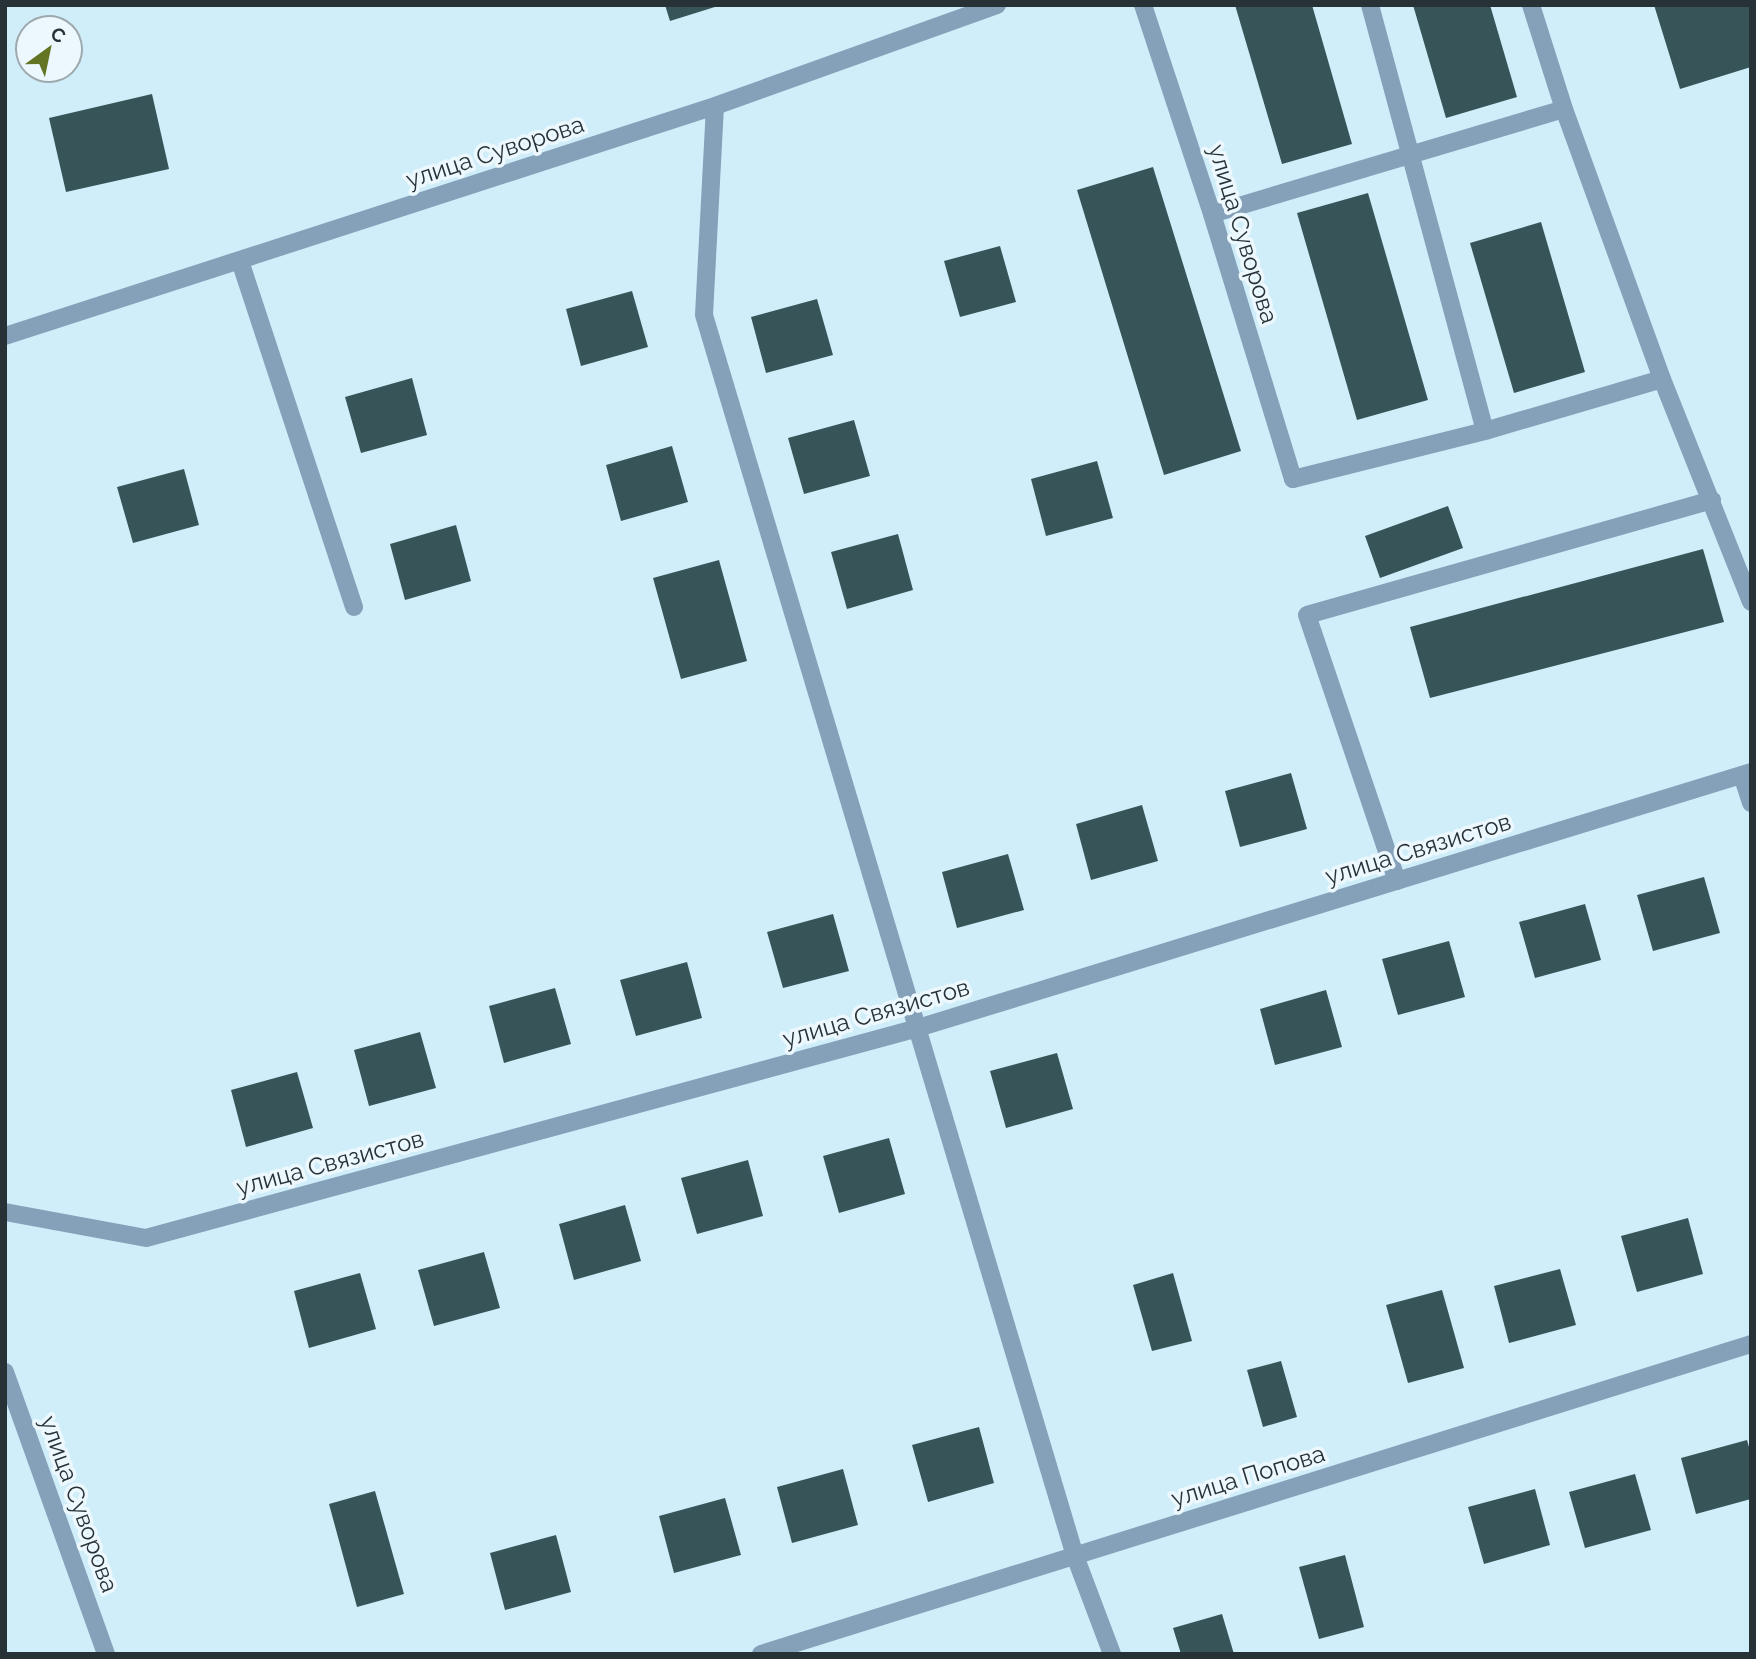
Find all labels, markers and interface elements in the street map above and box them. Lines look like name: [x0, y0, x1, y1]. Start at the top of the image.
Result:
north arrow: [14, 14, 84, 84]
text: С: [47, 22, 70, 48]
street label: улица Суворова: [402, 109, 588, 194]
street label: улица Суворова: [1202, 141, 1284, 327]
street label: улица Связистов: [1321, 806, 1514, 891]
street label: улица Связистов: [779, 972, 973, 1053]
street label: улица Связистов: [233, 1124, 427, 1201]
street label: улица Суворова: [34, 1412, 125, 1596]
street label: улица Попова: [1167, 1438, 1328, 1513]

